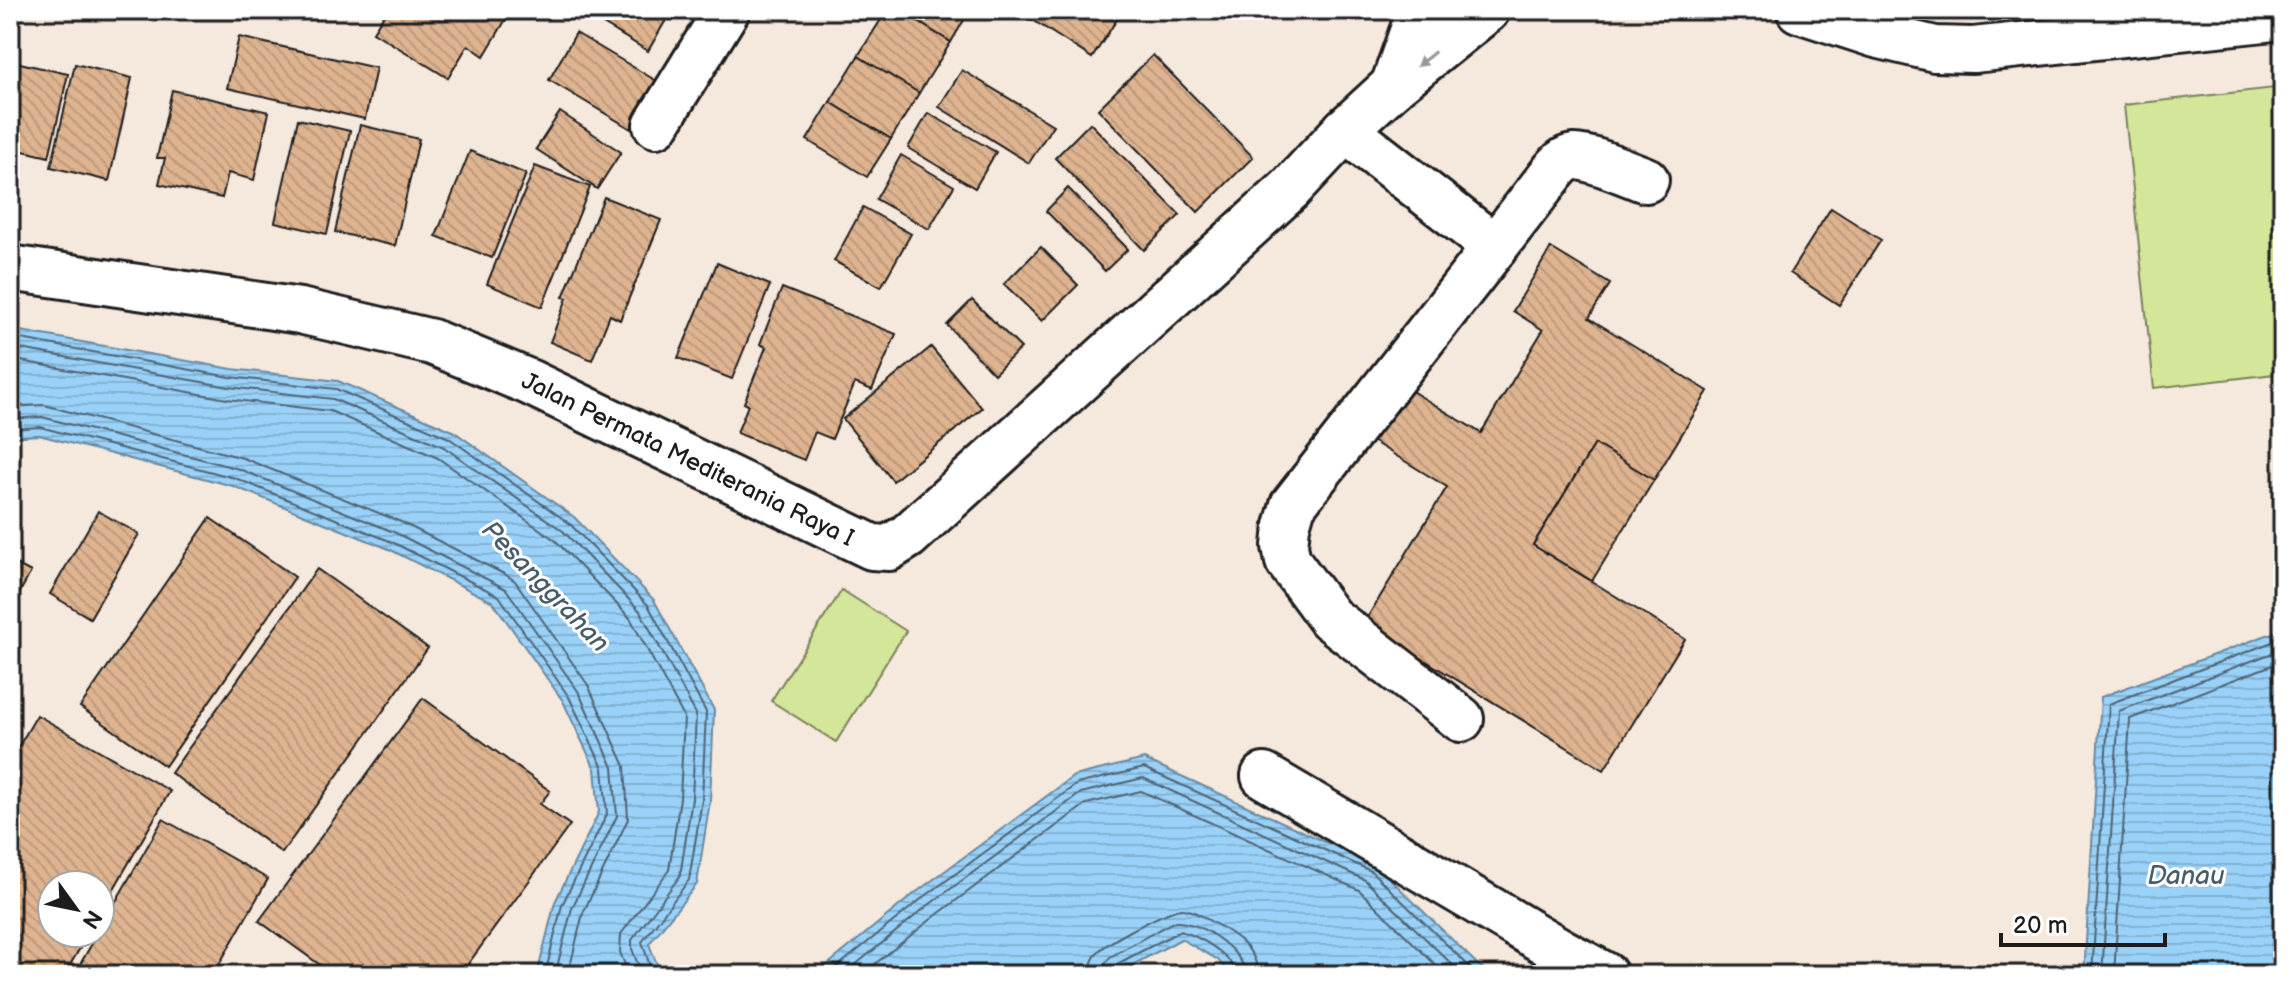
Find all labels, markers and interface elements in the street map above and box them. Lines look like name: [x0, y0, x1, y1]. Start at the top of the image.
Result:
one-way arrow: [1416, 50, 1436, 67]
street label: Jalan Permata Mediterania Raya I: [517, 366, 859, 553]
water label: Pesanggrahan: [475, 515, 615, 659]
water label: Danau: [2147, 861, 2225, 892]
north arrow: [36, 869, 116, 949]
scale bar: [2001, 897, 2165, 947]
text: N: [76, 905, 107, 933]
text: 20 m: [2013, 911, 2068, 940]

